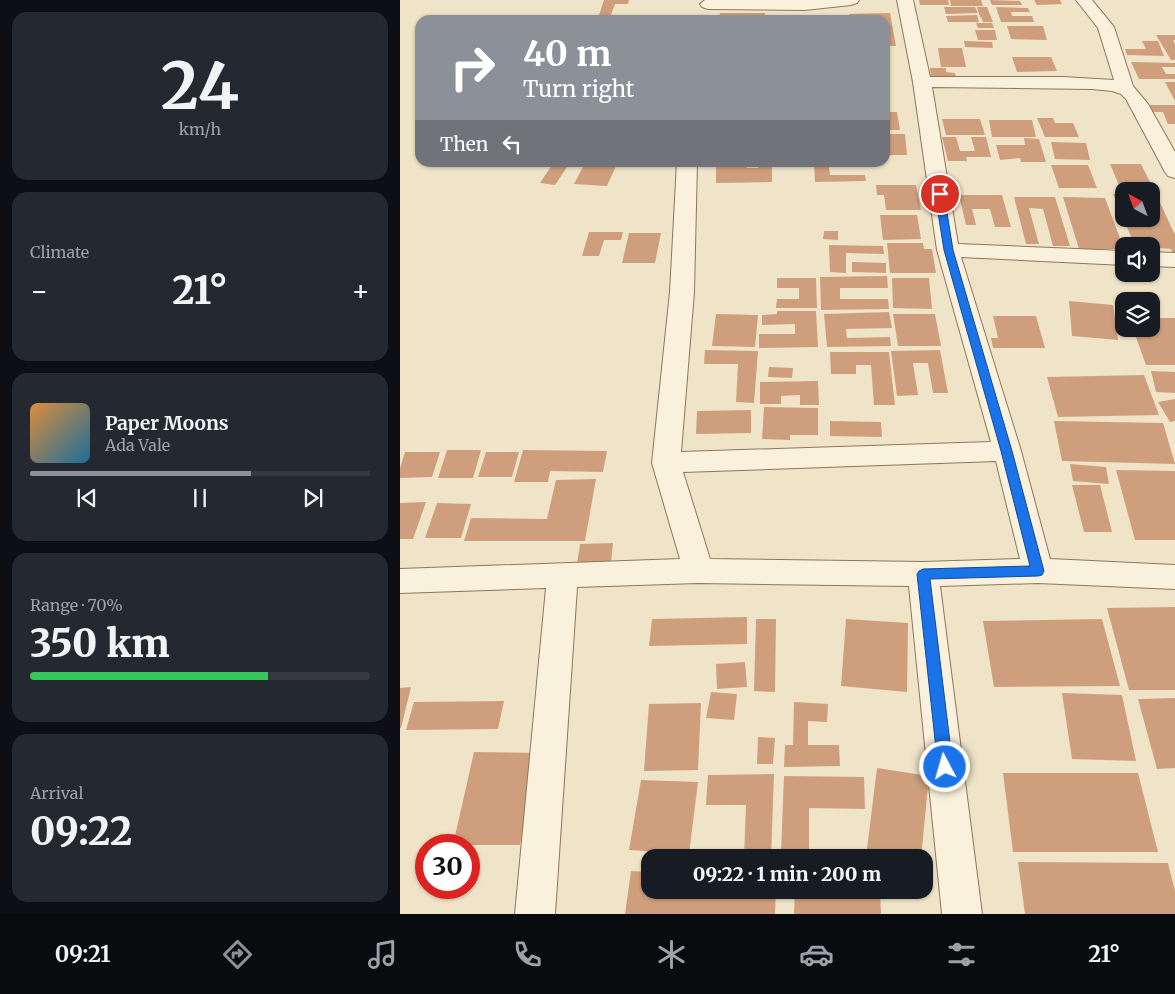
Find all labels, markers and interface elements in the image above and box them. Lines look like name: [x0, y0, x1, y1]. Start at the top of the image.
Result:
text: 40 m: [523, 32, 611, 76]
icon: right: [440, 35, 505, 100]
text: 24: [161, 45, 239, 127]
text: Turn right: [523, 75, 634, 103]
text: km/h: [179, 119, 221, 139]
icon: left: [498, 130, 526, 158]
text: Then: [440, 132, 488, 156]
pin: [919, 173, 961, 215]
icon: arrive: [926, 180, 954, 208]
north arrow: [1115, 182, 1160, 228]
map controls: [1115, 182, 1160, 337]
button: sound: [1115, 237, 1160, 282]
text: Climate: [30, 242, 89, 262]
text: 21°: [172, 267, 228, 314]
text: −: [30, 273, 49, 309]
text: +: [351, 273, 370, 309]
button: layers: [1115, 292, 1160, 337]
text: Paper Moons: [105, 411, 229, 435]
text: Ada Vale: [105, 435, 170, 455]
icon: previous: [73, 484, 101, 512]
icon: pause: [186, 484, 214, 512]
icon: next: [299, 484, 327, 512]
text: Range · 70%: [30, 595, 123, 615]
text: 350 km: [30, 620, 170, 667]
position arrow: [918, 740, 970, 792]
text: Arrival: [30, 783, 83, 803]
text: 09:22: [30, 808, 132, 855]
speed limit sign: 30: [415, 834, 480, 899]
text: 09:22 · 1 min · 200 m: [693, 862, 881, 886]
icon: directions: [220, 937, 255, 972]
icon: music: [365, 937, 400, 972]
icon: phone: [510, 937, 545, 972]
icon: climate: [654, 937, 689, 972]
icon: car: [799, 937, 834, 972]
icon: filters: [944, 937, 979, 972]
text: 09:21: [55, 940, 111, 968]
text: 21°: [1088, 940, 1120, 968]

